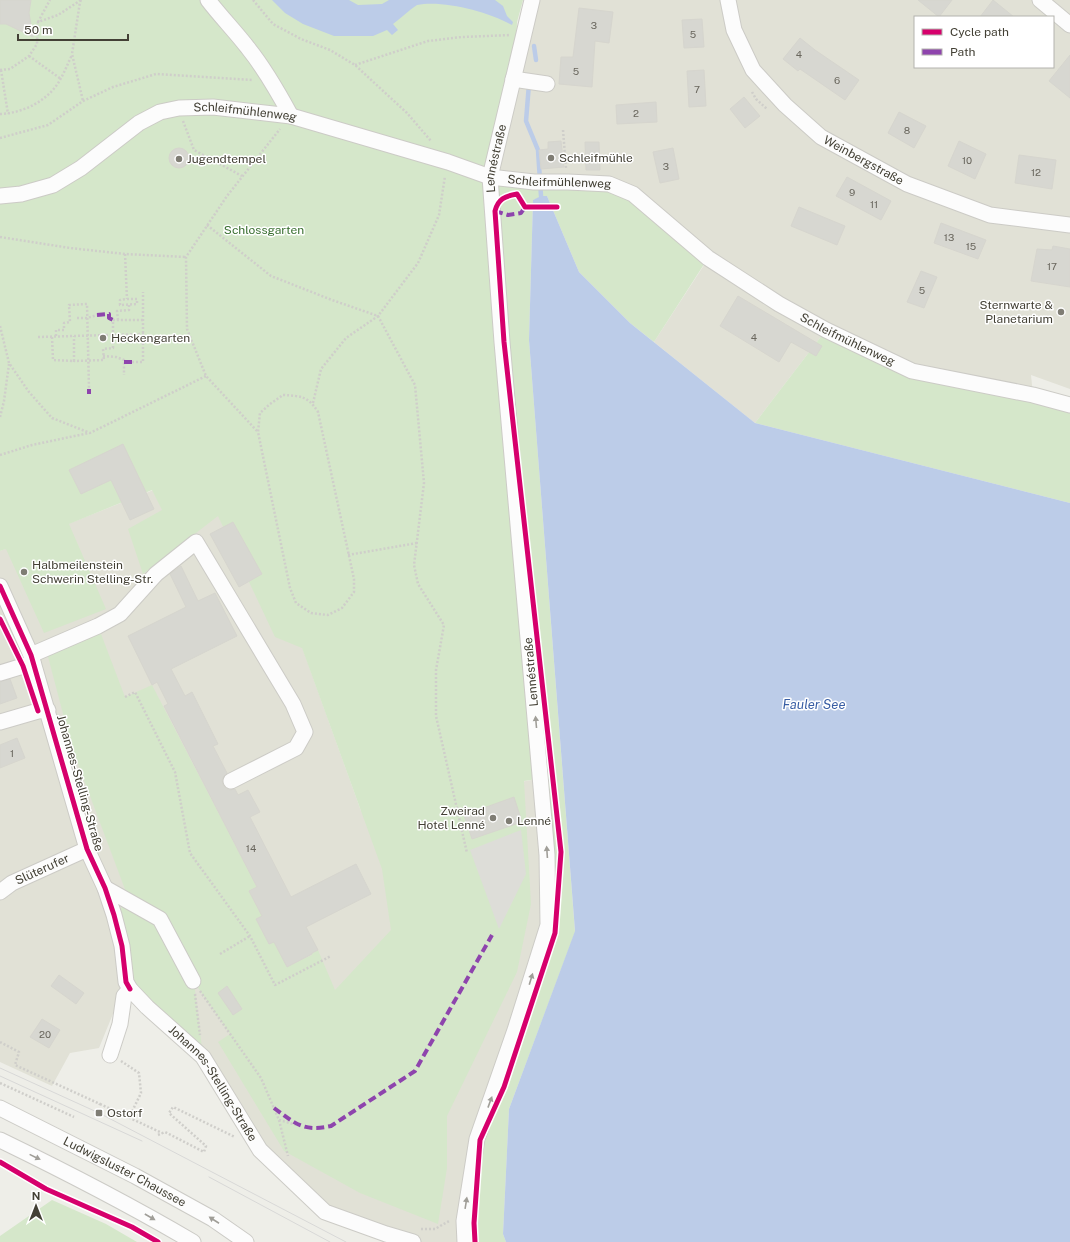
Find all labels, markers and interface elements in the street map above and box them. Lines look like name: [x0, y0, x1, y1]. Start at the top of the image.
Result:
scale bar: [18, 16, 128, 42]
legend: [914, 16, 1054, 68]
house number: 3: [591, 19, 597, 31]
text: 50 m: [24, 23, 52, 37]
text: Cycle path: [950, 25, 1009, 39]
house number: 5: [690, 28, 696, 40]
text: Path: [950, 45, 976, 59]
house number: 4: [796, 48, 802, 60]
house number: 5: [573, 65, 579, 77]
house number: 6: [834, 74, 840, 86]
house number: 7: [694, 83, 700, 95]
street label: Schleifmühlenweg: [193, 100, 299, 124]
house number: 2: [633, 107, 639, 119]
street label: Lennéstraße: [483, 123, 509, 193]
house number: 8: [904, 124, 910, 136]
street label: Weinbergstraße: [821, 133, 906, 188]
place label: Schleifmühle: [559, 151, 633, 165]
place label: Jugendtempel: [187, 152, 266, 166]
marker: Schleifmühle: [546, 153, 556, 163]
marker: Jugendtempel: [174, 154, 184, 164]
house number: 10: [962, 154, 972, 166]
house number: 3: [663, 160, 669, 172]
house number: 12: [1031, 166, 1041, 178]
street label: Schleifmühlenweg: [507, 172, 612, 191]
house number: 9: [849, 186, 855, 198]
house number: 11: [870, 198, 878, 210]
park label: Schlossgarten: [224, 223, 304, 237]
house number: 13: [944, 231, 954, 243]
house number: 15: [966, 240, 976, 252]
house number: 17: [1047, 260, 1057, 272]
house number: 5: [919, 284, 925, 296]
place label: Sternwarte & Planetarium: [979, 298, 1053, 326]
marker: Sternwarte & Planetarium: [1056, 307, 1066, 317]
street label: Schleifmühlenweg: [798, 310, 897, 369]
place label: Heckengarten: [111, 331, 190, 345]
house number: 4: [751, 331, 757, 343]
marker: Heckengarten: [98, 333, 108, 343]
place label: Halbmeilenstein Schwerin Stelling-Str.: [32, 558, 153, 586]
marker: Halbmeilenstein Schwerin Stelling-Str.: [19, 567, 29, 577]
street label: Lennéstraße: [521, 636, 541, 707]
water label: Fauler See: [782, 697, 846, 712]
street label: Johannes-Stelling-Straße: [54, 713, 106, 853]
one-way arrow: [532, 716, 539, 728]
house number: 1: [10, 747, 14, 759]
place label: Zweirad Hotel Lenné: [417, 804, 485, 832]
marker: Zweirad Hotel Lenné: [488, 813, 498, 823]
place label: Lenné: [517, 814, 551, 828]
marker: Lenné: [504, 816, 514, 826]
house number: 14: [246, 842, 256, 854]
one-way arrow: [544, 845, 550, 858]
street label: Slüterufer: [13, 851, 71, 888]
one-way arrow: [528, 973, 534, 985]
street label: Johannes-Stelling-Straße: [166, 1023, 260, 1144]
house number: 20: [39, 1028, 51, 1040]
one-way arrow: [487, 1096, 493, 1108]
place label: Ostorf: [107, 1106, 143, 1120]
marker: Ostorf: [94, 1108, 104, 1118]
street label: Ludwigsluster Chaussee: [61, 1134, 189, 1210]
one-way arrow: [29, 1154, 41, 1160]
north arrow: [16, 1186, 56, 1226]
text: N: [32, 1190, 40, 1202]
one-way arrow: [464, 1197, 470, 1209]
one-way arrow: [144, 1214, 156, 1221]
one-way arrow: [208, 1216, 220, 1223]

